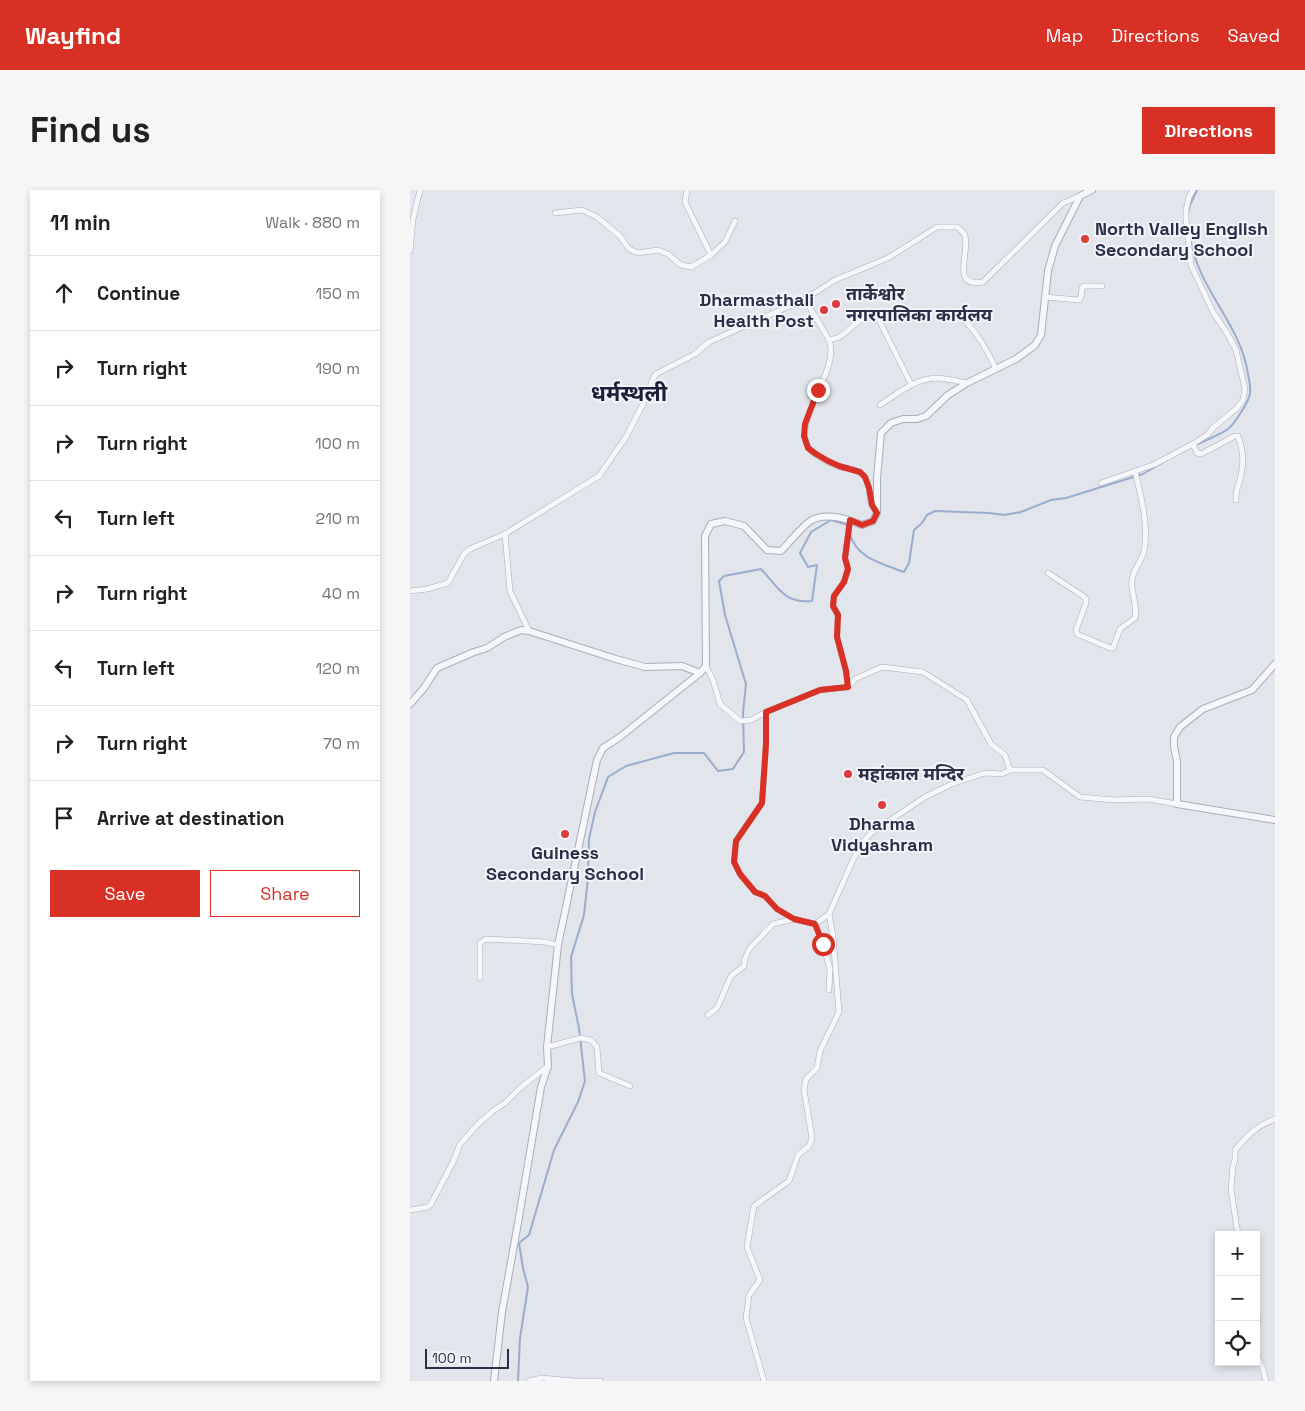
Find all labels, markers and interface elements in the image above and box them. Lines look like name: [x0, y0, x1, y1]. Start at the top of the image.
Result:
text: Wayfind: [25, 20, 121, 51]
text: Map: [1046, 24, 1083, 47]
text: Directions: [1111, 24, 1200, 47]
text: Saved: [1228, 24, 1280, 47]
button: Directions: [1142, 107, 1275, 154]
text: Find us: [30, 108, 151, 152]
text: 11 min: [50, 209, 111, 236]
text: Walk · 880 m: [265, 212, 360, 233]
place label: North Valley English Secondary School: [1095, 217, 1268, 261]
marker: North Valley English Secondary School: [1079, 233, 1091, 245]
icon: ahead: [50, 279, 78, 307]
text: Continue: [97, 281, 180, 306]
place label: तार्केश्वोर नगरपालिका कार्यलय: [846, 282, 993, 326]
text: 150 m: [316, 283, 360, 304]
place label: Dharmasthali Health Post: [699, 288, 814, 332]
marker: तार्केश्वोर नगरपालिका कार्यलय: [830, 298, 842, 310]
marker: Dharmasthali Health Post: [818, 304, 830, 316]
icon: right: [50, 354, 78, 382]
text: Turn right: [97, 356, 187, 381]
text: 190 m: [315, 358, 360, 379]
district label: धर्मस्थली: [591, 379, 668, 407]
route end: [807, 379, 830, 402]
icon: right: [50, 429, 78, 457]
text: Turn right: [97, 431, 187, 456]
text: 100 m: [315, 433, 360, 454]
icon: left: [50, 504, 78, 532]
text: Turn left: [97, 506, 175, 531]
text: 210 m: [316, 508, 360, 529]
icon: right: [50, 579, 78, 607]
text: Turn right: [97, 581, 187, 606]
text: 40 m: [322, 583, 360, 604]
icon: left: [50, 654, 78, 682]
text: Turn left: [97, 656, 175, 681]
text: 120 m: [316, 658, 360, 679]
icon: right: [50, 729, 78, 757]
text: Turn right: [97, 731, 187, 756]
text: 70 m: [323, 733, 360, 754]
place label: महांकाल मन्दिर: [858, 762, 965, 785]
marker: महांकाल मन्दिर: [842, 768, 854, 780]
marker: Dharma Vidyashram: [876, 799, 888, 811]
icon: arrive: [50, 804, 78, 832]
text: Arrive at destination: [97, 806, 285, 831]
place label: Dharma Vidyashram: [831, 812, 933, 856]
marker: Guiness Secondary School: [559, 828, 571, 840]
place label: Guiness Secondary School: [486, 841, 644, 885]
button: Save: [50, 870, 200, 917]
button: Share: [210, 870, 360, 917]
route start: [812, 933, 835, 956]
map controls: [1215, 1231, 1260, 1366]
button: +: [1215, 1231, 1260, 1276]
button: −: [1215, 1276, 1260, 1321]
button: locate: [1215, 1321, 1260, 1366]
scale bar: [425, 1346, 509, 1369]
text: 100 m: [432, 1349, 471, 1367]

